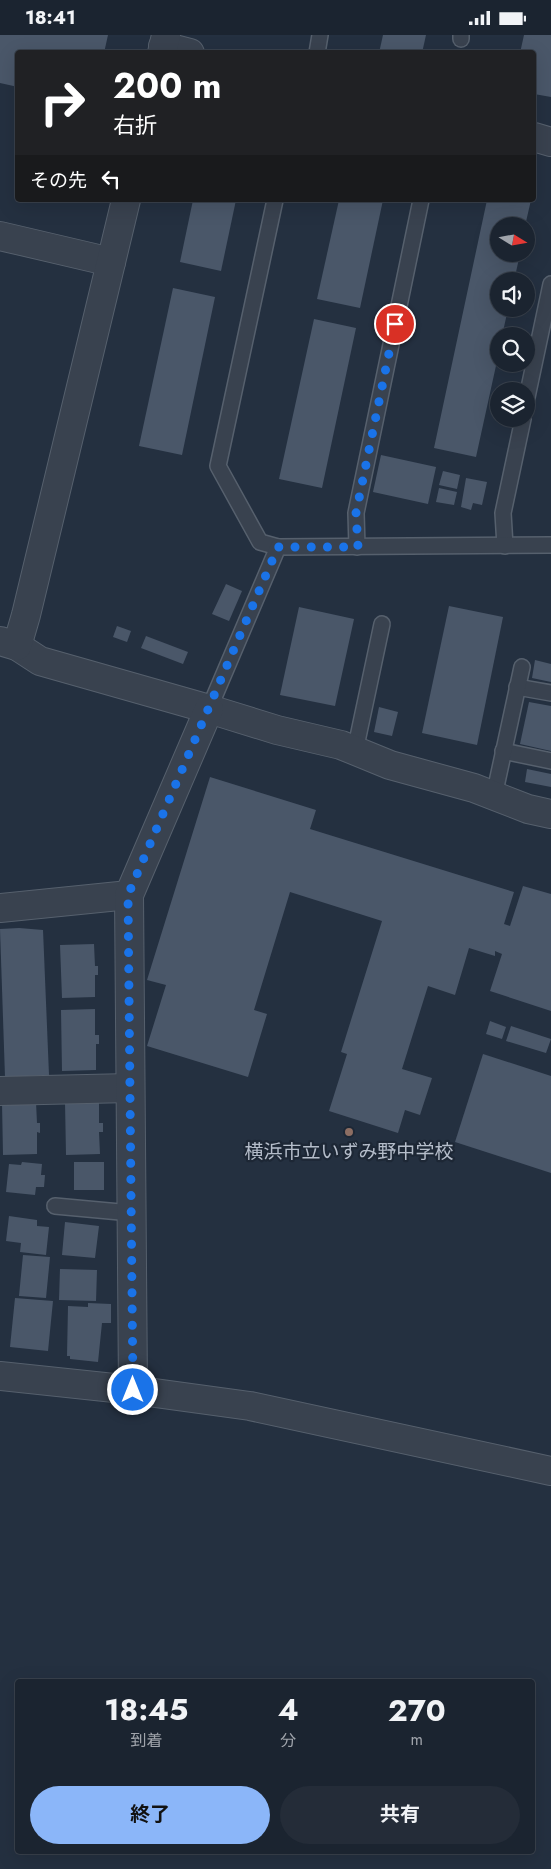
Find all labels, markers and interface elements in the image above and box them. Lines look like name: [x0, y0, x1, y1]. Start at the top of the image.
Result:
text: 18:41: [25, 4, 76, 31]
text: 200 m: [113, 61, 222, 111]
icon: right: [30, 70, 95, 135]
text: 右折: [113, 109, 157, 141]
icon: left: [97, 165, 125, 193]
text: その先: [30, 167, 87, 194]
north arrow: [490, 217, 535, 263]
map controls: [490, 217, 535, 427]
button: sound: [490, 272, 535, 317]
pin: [374, 303, 416, 345]
icon: arrive: [381, 310, 409, 338]
button: search: [490, 327, 535, 372]
button: layers: [490, 382, 535, 427]
marker: 横浜市立いずみ野中学校: [343, 1126, 355, 1138]
place label: 横浜市立いずみ野中学校: [244, 1138, 454, 1165]
position arrow: [106, 1363, 158, 1415]
text: 18:45: [104, 1688, 188, 1731]
text: 4: [278, 1688, 299, 1731]
text: 270: [388, 1689, 446, 1732]
text: m: [411, 1728, 423, 1751]
text: 到着: [130, 1729, 162, 1752]
text: 分: [280, 1729, 296, 1752]
button: 終了: [30, 1786, 270, 1844]
button: 共有: [280, 1786, 520, 1844]

